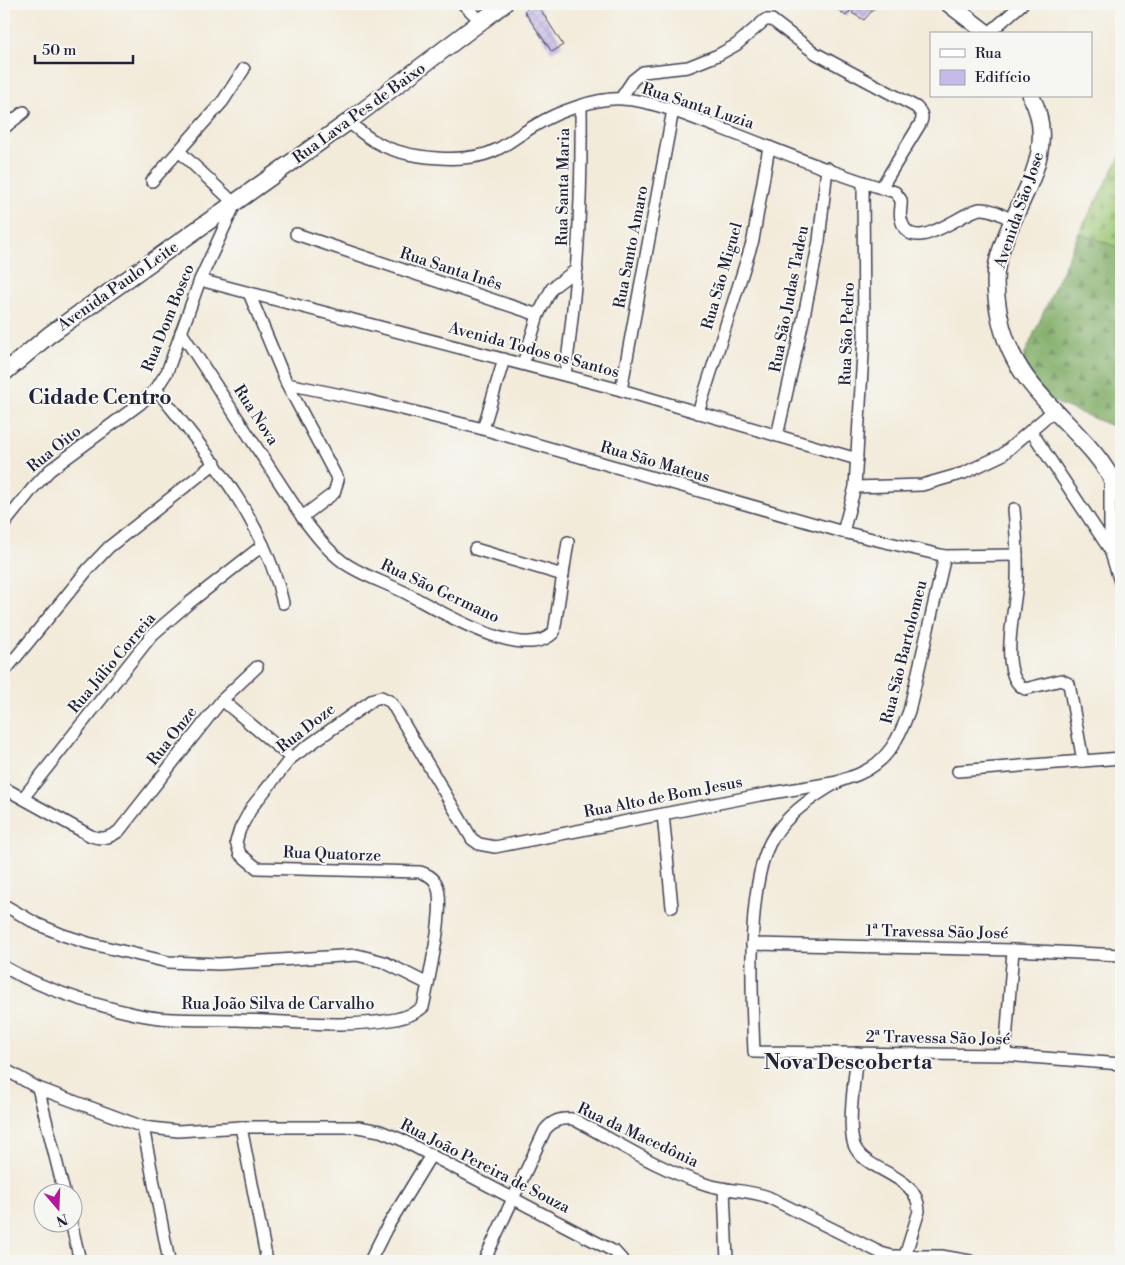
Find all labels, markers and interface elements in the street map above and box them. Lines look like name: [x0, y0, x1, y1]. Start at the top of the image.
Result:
scale bar: [35, 32, 132, 64]
legend: [930, 32, 1092, 98]
text: 50 m: [42, 41, 76, 60]
text: Rua: [975, 44, 1002, 63]
street label: Rua Lava Pes de Baixo: [289, 58, 429, 168]
text: Edifício: [975, 68, 1031, 87]
street label: Rua Santa Luzia: [640, 78, 757, 134]
street label: Rua Santa Maria: [552, 127, 574, 246]
street label: Avenida São Jose: [989, 149, 1048, 272]
street label: Rua Santo Amaro: [609, 184, 653, 310]
street label: Rua São Miguel: [697, 220, 747, 332]
street label: Rua São Judas Tadeu: [765, 224, 813, 374]
street label: Avenida Paulo Leite: [53, 237, 182, 336]
street label: Rua Santa Inês: [397, 243, 505, 295]
street label: Rua Dom Bosco: [137, 261, 199, 375]
street label: Rua São Pedro: [835, 282, 859, 386]
street label: Avenida Todos os Santos: [445, 317, 622, 382]
street label: Rua Nova: [229, 381, 283, 450]
district label: Cidade Centro: [28, 385, 172, 411]
street label: Rua Oito: [23, 421, 85, 477]
street label: Rua São Mateus: [598, 437, 712, 487]
street label: Rua São Germano: [377, 555, 503, 627]
street label: Rua São Bartolomeu: [876, 578, 932, 726]
street label: Rua Júlio Correia: [64, 608, 161, 717]
street label: Rua Doze: [273, 699, 339, 757]
street label: Rua Onze: [143, 703, 201, 769]
street label: Rua Alto de Bom Jesus: [582, 772, 744, 822]
street label: Rua Quatorze: [282, 842, 382, 866]
street label: 1ª Travessa São José: [866, 921, 1008, 943]
street label: Rua João Silva de Carvalho: [182, 994, 374, 1014]
street label: 2ª Travessa São José: [865, 1027, 1011, 1049]
district label: Nova Descoberta: [764, 1050, 933, 1076]
street label: Rua da Macedônia: [574, 1098, 703, 1172]
street label: Rua João Pereira de Souza: [397, 1114, 574, 1218]
north arrow: [32, 1182, 82, 1232]
text: N: [54, 1209, 70, 1230]

